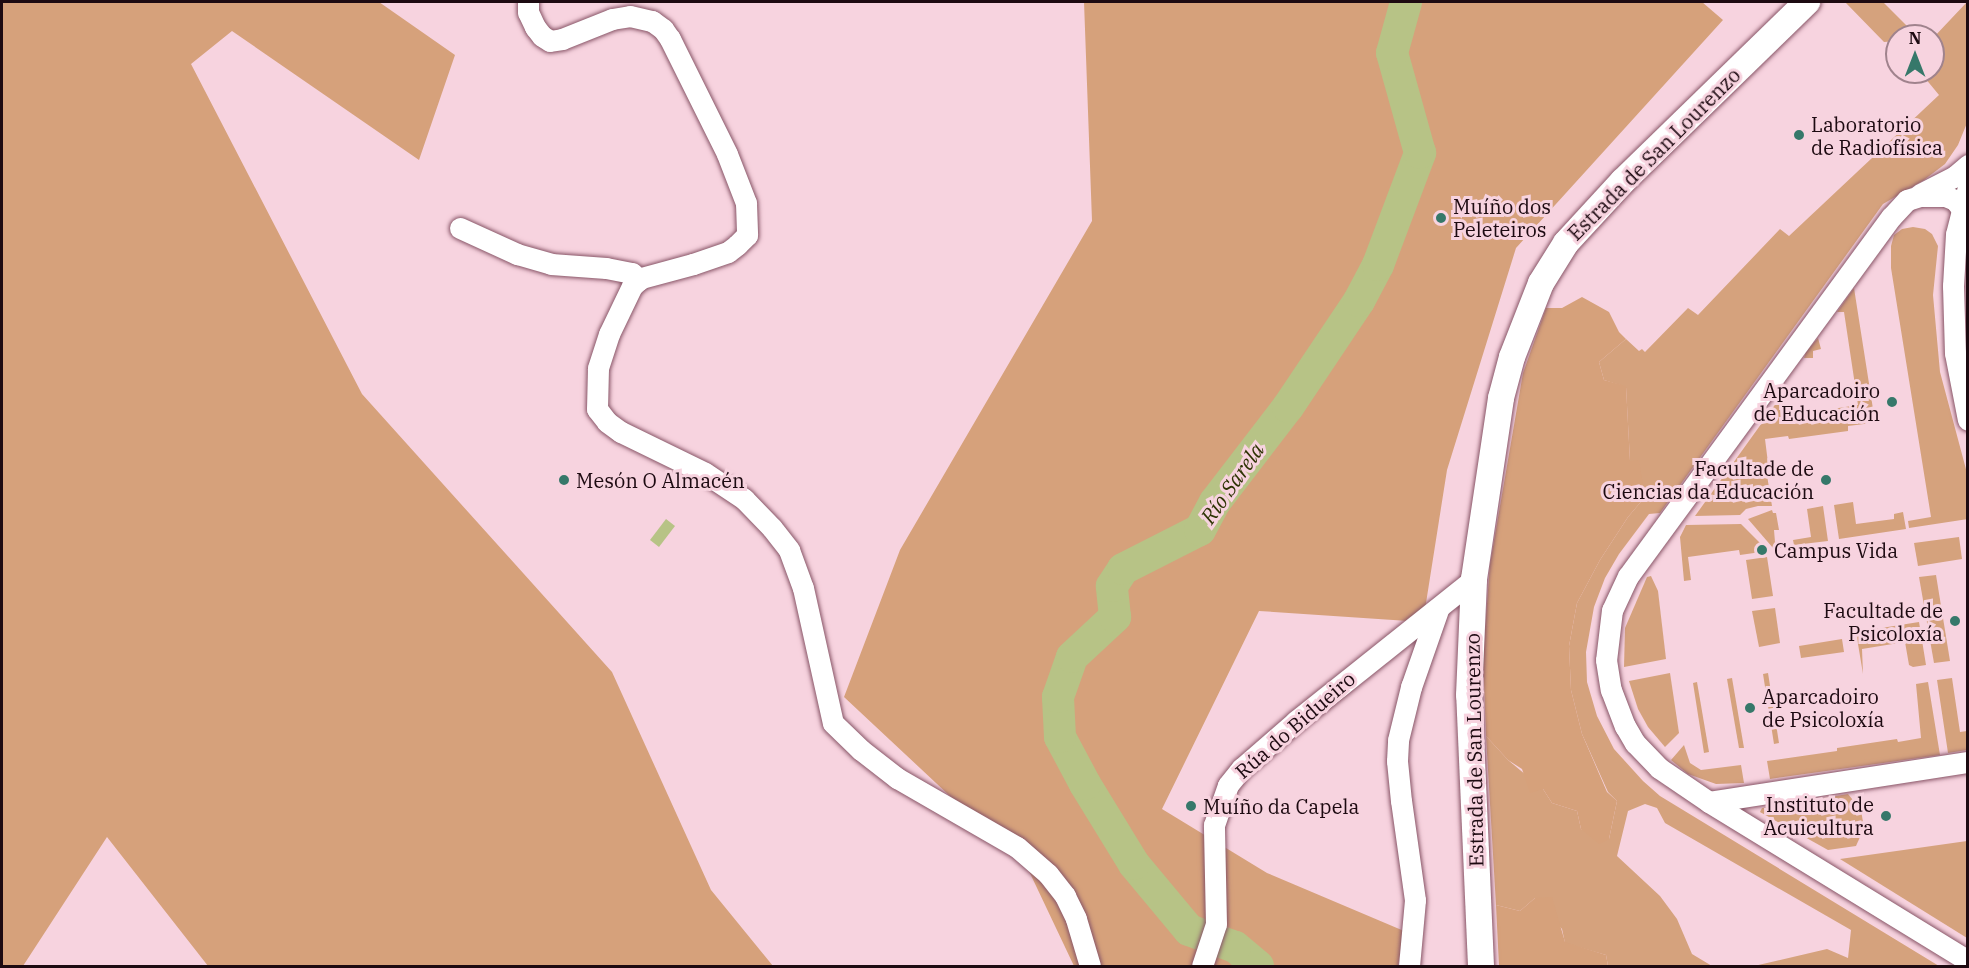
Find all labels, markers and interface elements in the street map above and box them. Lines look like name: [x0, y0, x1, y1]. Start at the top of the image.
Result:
north arrow: [1885, 24, 1945, 84]
text: N: [1909, 28, 1921, 48]
street label: Estrada de San Lourenzo: [1563, 63, 1745, 245]
place label: Laboratorio de Radiofísica: [1811, 112, 1943, 159]
marker: Laboratorio de Radiofísica: [1792, 128, 1806, 142]
place label: Muíño dos Peleteiros: [1453, 195, 1551, 242]
marker: Muíño dos Peleteiros: [1434, 211, 1448, 225]
place label: Aparcadoiro de Educación: [1753, 378, 1880, 425]
marker: Aparcadoiro de Educación: [1885, 395, 1899, 409]
water label: Río Sarela: [1195, 438, 1269, 528]
place label: Facultade de Ciencias da Educación: [1603, 456, 1814, 503]
place label: Mesón O Almacén: [576, 468, 745, 492]
marker: Mesón O Almacén: [557, 473, 571, 487]
marker: Facultade de Ciencias da Educación: [1819, 473, 1833, 487]
place label: Campus Vida: [1774, 538, 1898, 562]
marker: Campus Vida: [1755, 543, 1769, 557]
place label: Facultade de Psicoloxía: [1823, 598, 1943, 645]
marker: Facultade de Psicoloxía: [1948, 614, 1962, 628]
street label: Estrada de San Lourenzo: [1460, 633, 1488, 867]
street label: Rúa do Bidueiro: [1230, 666, 1360, 784]
place label: Aparcadoiro de Psicoloxía: [1762, 684, 1884, 731]
marker: Aparcadoiro de Psicoloxía: [1743, 701, 1757, 715]
place label: Instituto de Acuicultura: [1763, 792, 1874, 839]
place label: Muíño da Capela: [1203, 794, 1359, 818]
marker: Muíño da Capela: [1184, 799, 1198, 813]
marker: Instituto de Acuicultura: [1879, 809, 1893, 823]

